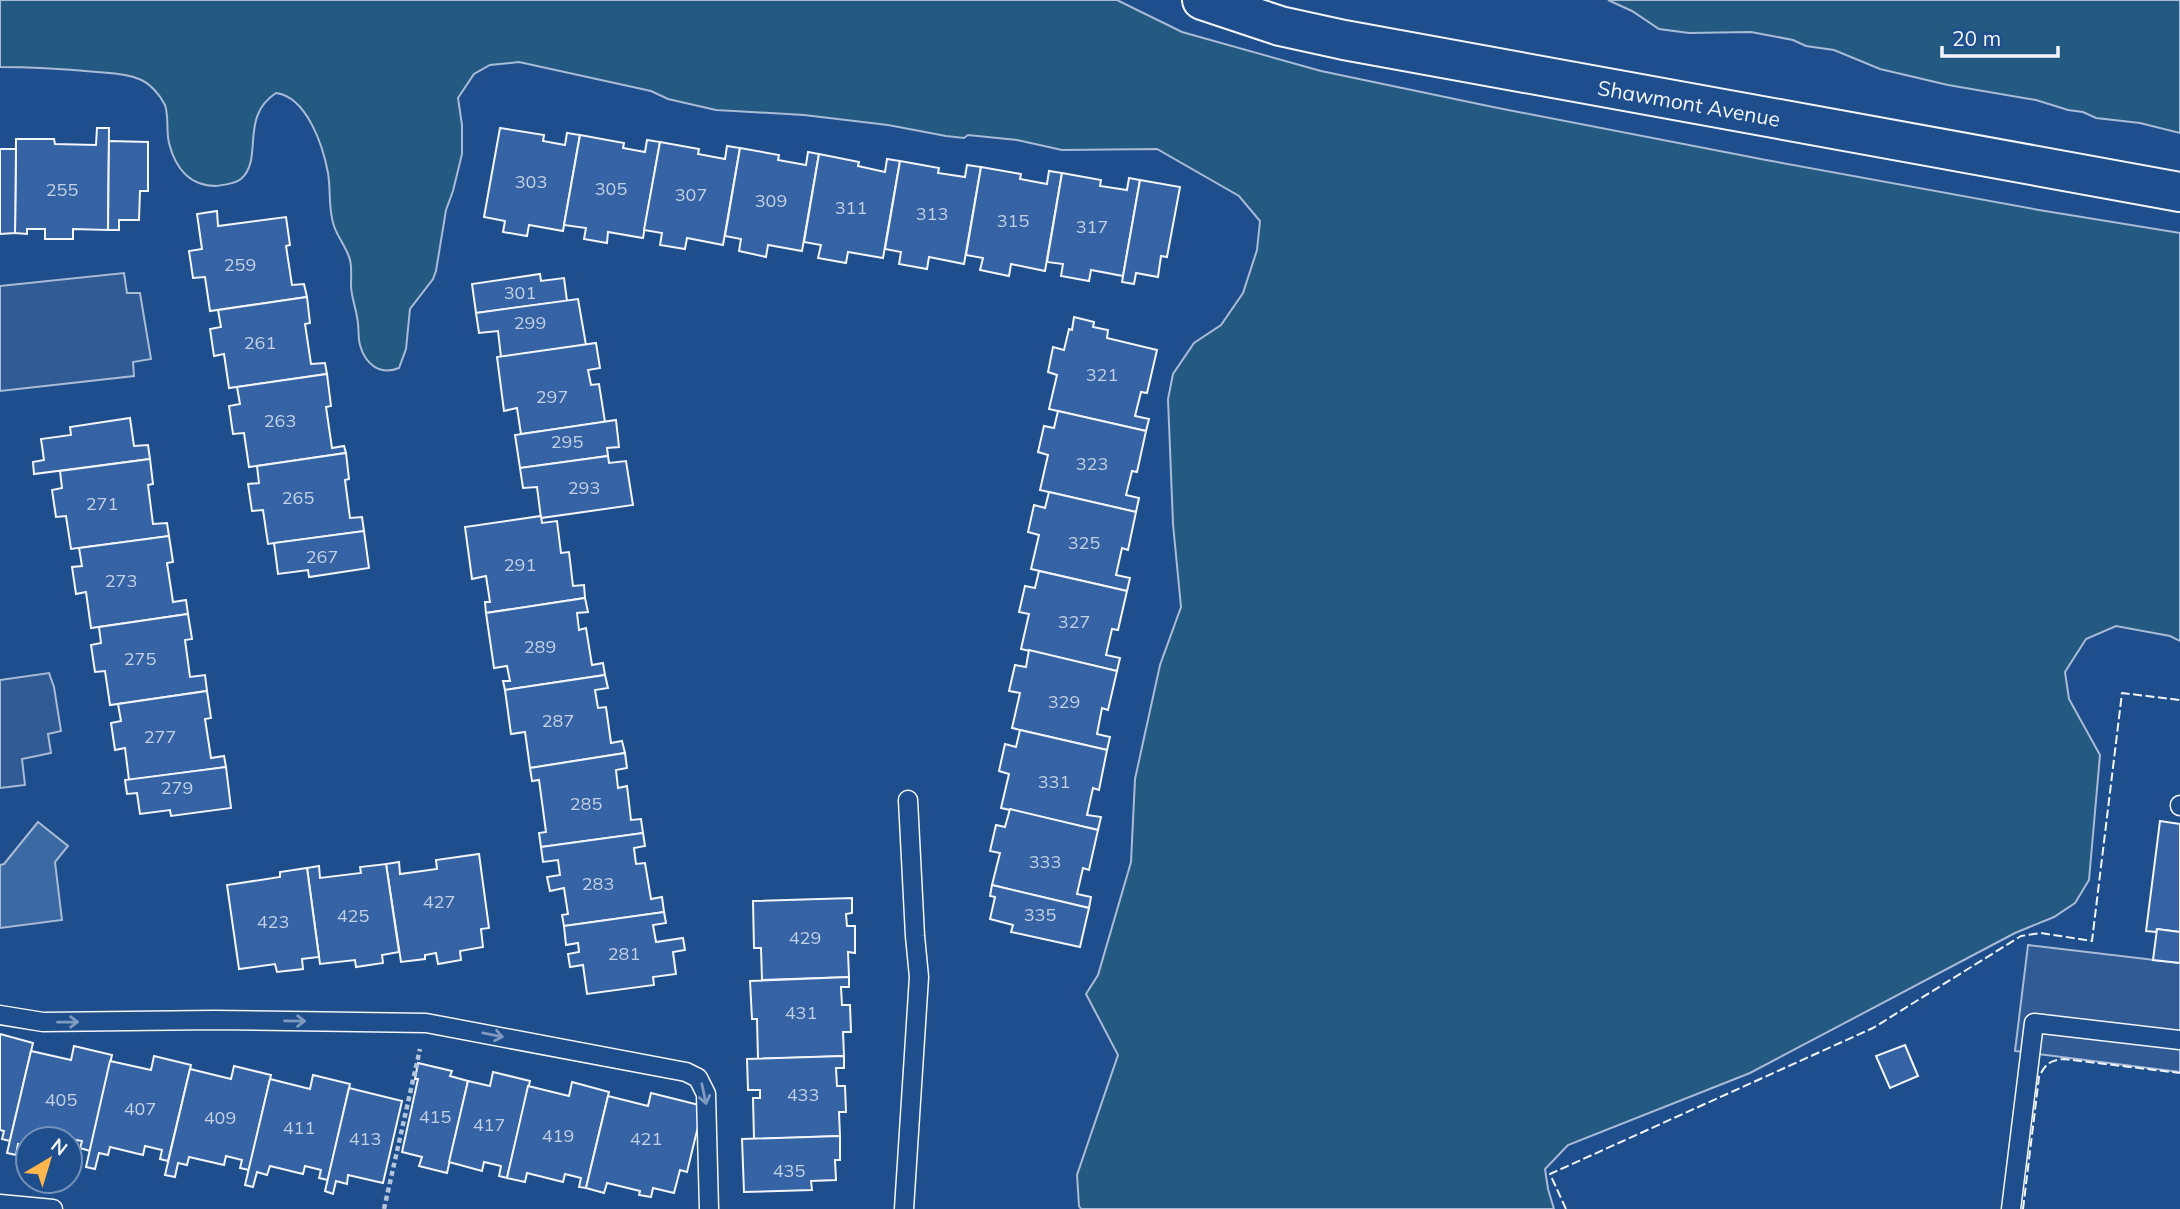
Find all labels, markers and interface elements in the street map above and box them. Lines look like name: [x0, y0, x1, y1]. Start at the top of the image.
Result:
scale bar: [1942, 14, 2058, 58]
text: 20 m: [1952, 25, 2001, 51]
street label: Shawmont Avenue: [1596, 74, 1782, 132]
house number: 303: [515, 170, 547, 193]
house number: 305: [595, 177, 627, 200]
house number: 255: [46, 178, 78, 201]
house number: 307: [675, 183, 707, 206]
house number: 309: [755, 189, 787, 212]
house number: 311: [835, 196, 867, 219]
house number: 313: [916, 202, 948, 225]
house number: 315: [997, 209, 1029, 232]
house number: 317: [1076, 215, 1108, 238]
house number: 259: [224, 253, 256, 276]
house number: 301: [504, 281, 536, 304]
house number: 299: [514, 311, 546, 334]
house number: 261: [244, 331, 276, 354]
house number: 321: [1086, 363, 1118, 386]
house number: 297: [536, 385, 568, 408]
house number: 263: [264, 409, 296, 432]
house number: 295: [551, 430, 583, 453]
house number: 323: [1076, 452, 1108, 475]
house number: 293: [568, 476, 600, 499]
house number: 265: [282, 486, 314, 509]
house number: 271: [86, 492, 118, 515]
house number: 325: [1068, 531, 1100, 554]
house number: 267: [306, 545, 338, 568]
house number: 291: [504, 553, 536, 576]
house number: 273: [105, 569, 137, 592]
house number: 327: [1058, 610, 1090, 633]
house number: 289: [524, 635, 556, 658]
house number: 275: [124, 647, 156, 670]
house number: 329: [1048, 690, 1080, 713]
house number: 287: [542, 709, 574, 732]
house number: 277: [144, 725, 176, 748]
house number: 331: [1038, 770, 1070, 793]
house number: 279: [161, 776, 193, 799]
house number: 285: [570, 792, 602, 815]
house number: 333: [1029, 850, 1061, 873]
house number: 283: [582, 872, 614, 895]
house number: 427: [423, 890, 455, 913]
house number: 335: [1024, 903, 1056, 926]
house number: 425: [337, 904, 369, 927]
house number: 423: [257, 910, 289, 933]
house number: 429: [789, 926, 821, 949]
house number: 281: [608, 942, 640, 965]
house number: 431: [785, 1001, 817, 1024]
one-way arrow: [283, 1014, 306, 1028]
one-way arrow: [56, 1015, 79, 1029]
one-way arrow: [481, 1029, 504, 1042]
one-way arrow: [698, 1082, 711, 1104]
house number: 433: [787, 1083, 819, 1106]
house number: 405: [45, 1088, 77, 1111]
house number: 407: [124, 1097, 156, 1120]
house number: 415: [419, 1105, 451, 1128]
house number: 409: [204, 1106, 236, 1129]
house number: 417: [473, 1113, 505, 1136]
house number: 411: [283, 1116, 315, 1139]
house number: 419: [542, 1124, 574, 1147]
north arrow: [14, 1125, 84, 1195]
house number: 413: [349, 1127, 381, 1150]
house number: 421: [630, 1127, 662, 1150]
text: N: [46, 1133, 73, 1160]
house number: 435: [773, 1159, 805, 1182]

